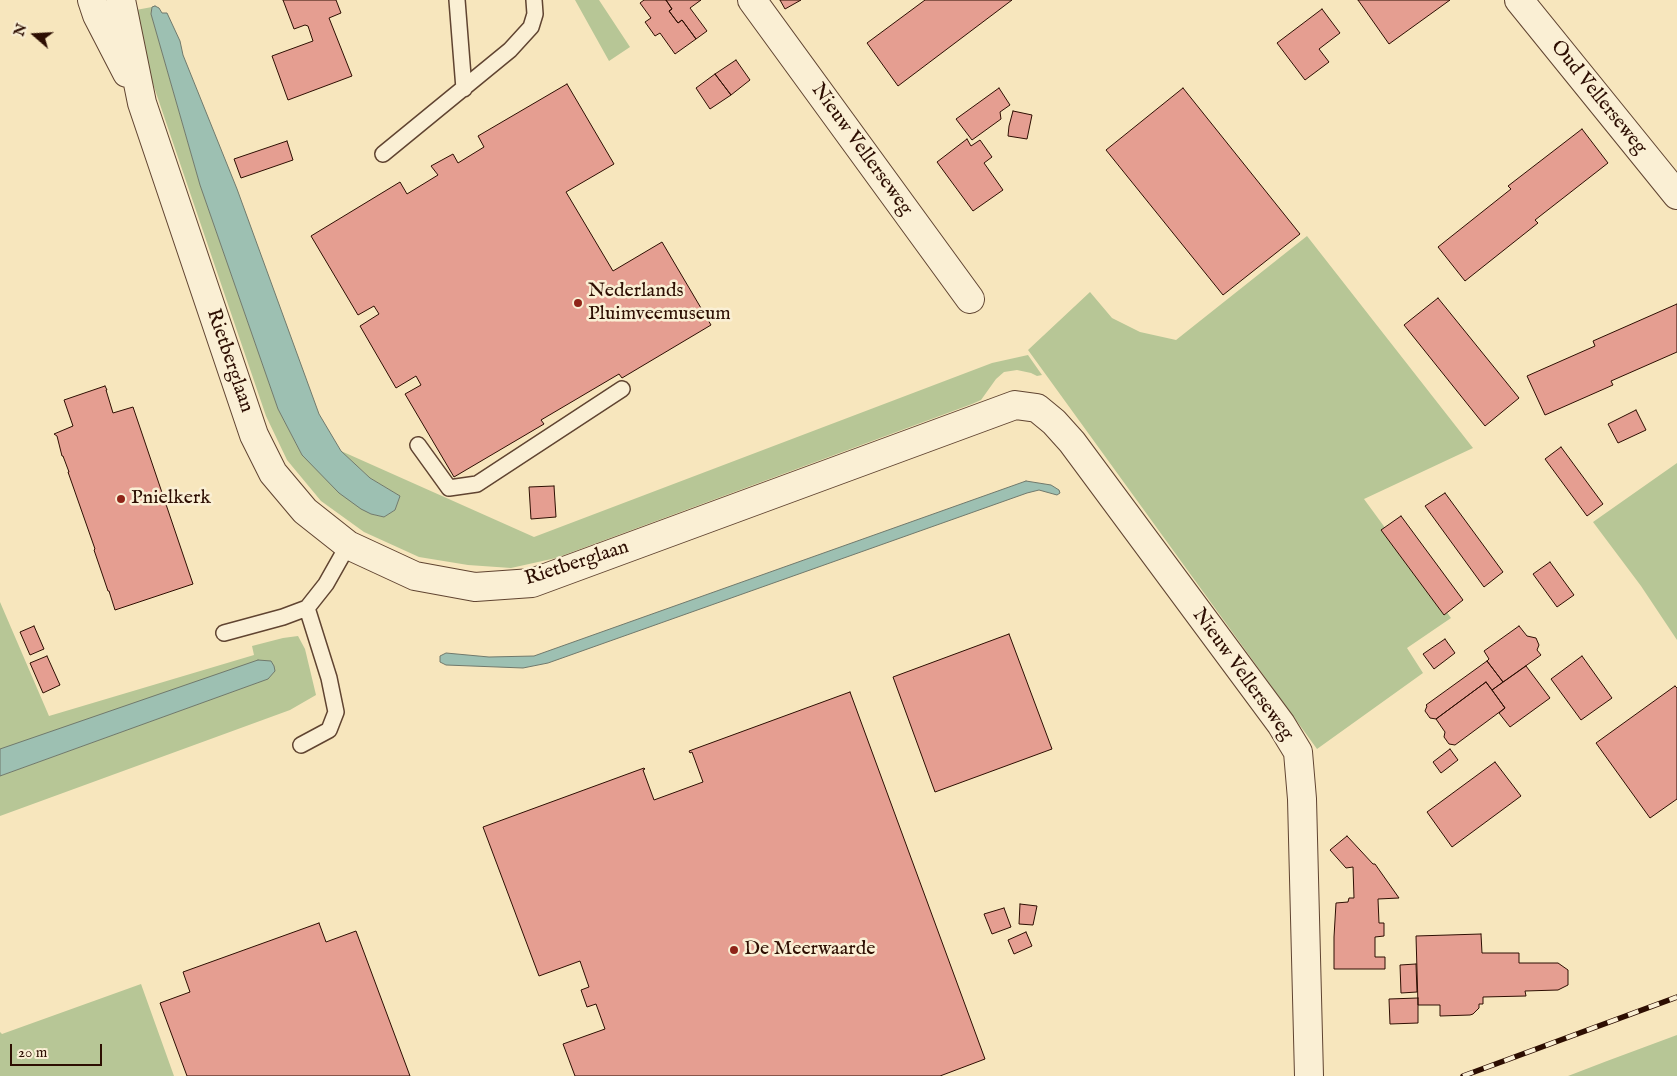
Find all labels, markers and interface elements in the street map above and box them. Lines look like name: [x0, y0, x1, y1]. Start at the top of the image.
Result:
north arrow: [10, 10, 60, 60]
text: N: [10, 21, 31, 39]
street label: Oud Vellerseweg: [1545, 36, 1651, 160]
street label: Nieuw Vellerseweg: [805, 79, 917, 221]
place label: Nederlands Pluimveemuseum: [588, 280, 731, 327]
marker: Nederlands Pluimveemuseum: [572, 297, 584, 309]
street label: Rietberglaan: [200, 306, 258, 416]
place label: Pnielkerk: [131, 487, 211, 511]
marker: Pnielkerk: [115, 493, 127, 505]
street label: Rietberglaan: [522, 536, 632, 592]
street label: Nieuw Vellerseweg: [1186, 604, 1298, 746]
place label: De Meerwaarde: [744, 938, 876, 962]
marker: De Meerwaarde: [728, 944, 740, 956]
scale bar: [12, 1034, 105, 1066]
text: 20 m: [18, 1043, 47, 1062]

